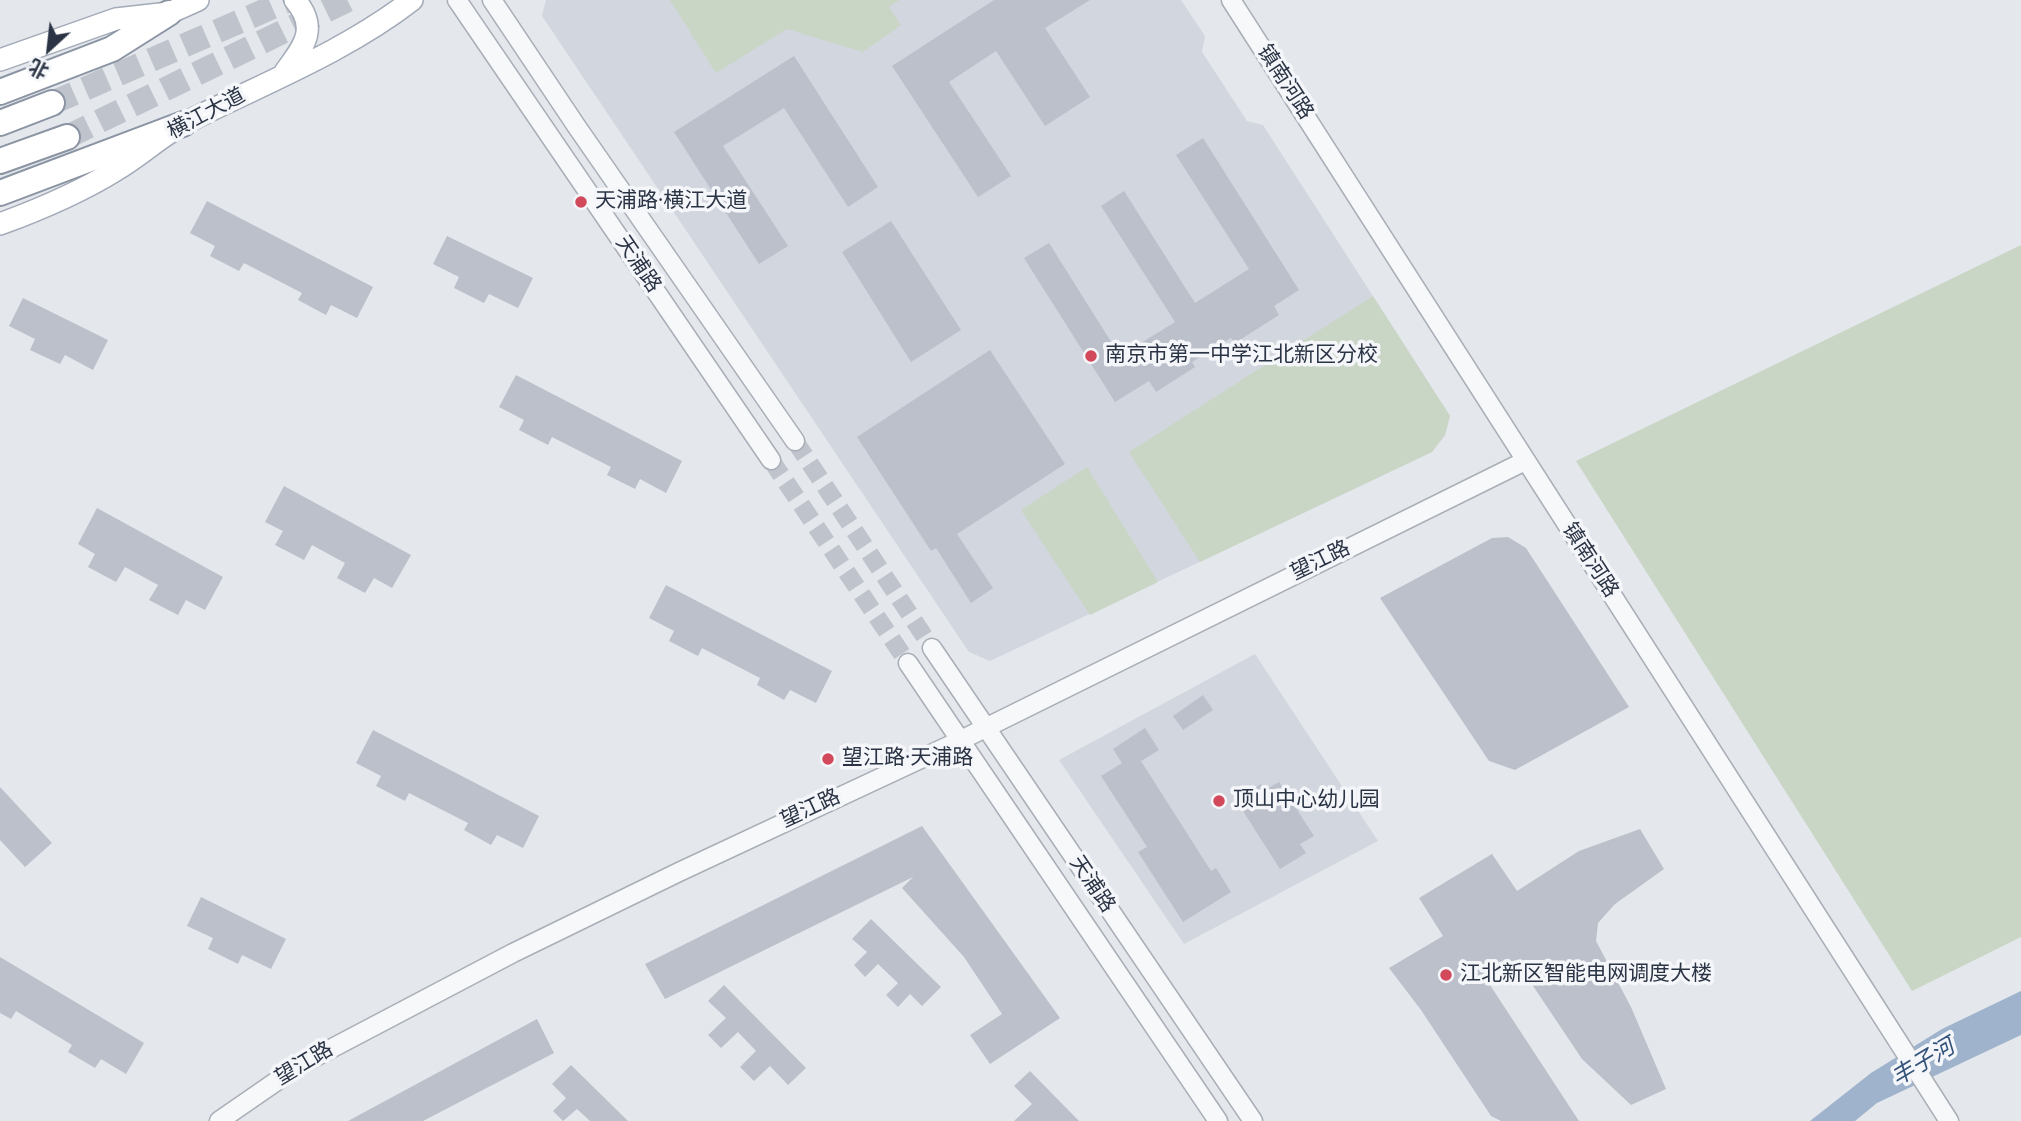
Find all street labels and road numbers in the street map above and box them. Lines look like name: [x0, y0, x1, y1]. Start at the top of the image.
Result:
street label: 镇南河路: [1251, 41, 1317, 125]
street label: 横江大道: [164, 84, 250, 146]
street label: 天浦路: [609, 232, 665, 298]
street label: 镇南河路: [1556, 519, 1622, 603]
street label: 望江路: [1287, 537, 1355, 587]
street label: 望江路: [777, 785, 845, 835]
street label: 天浦路: [1063, 852, 1119, 918]
street label: 望江路: [272, 1038, 338, 1092]

